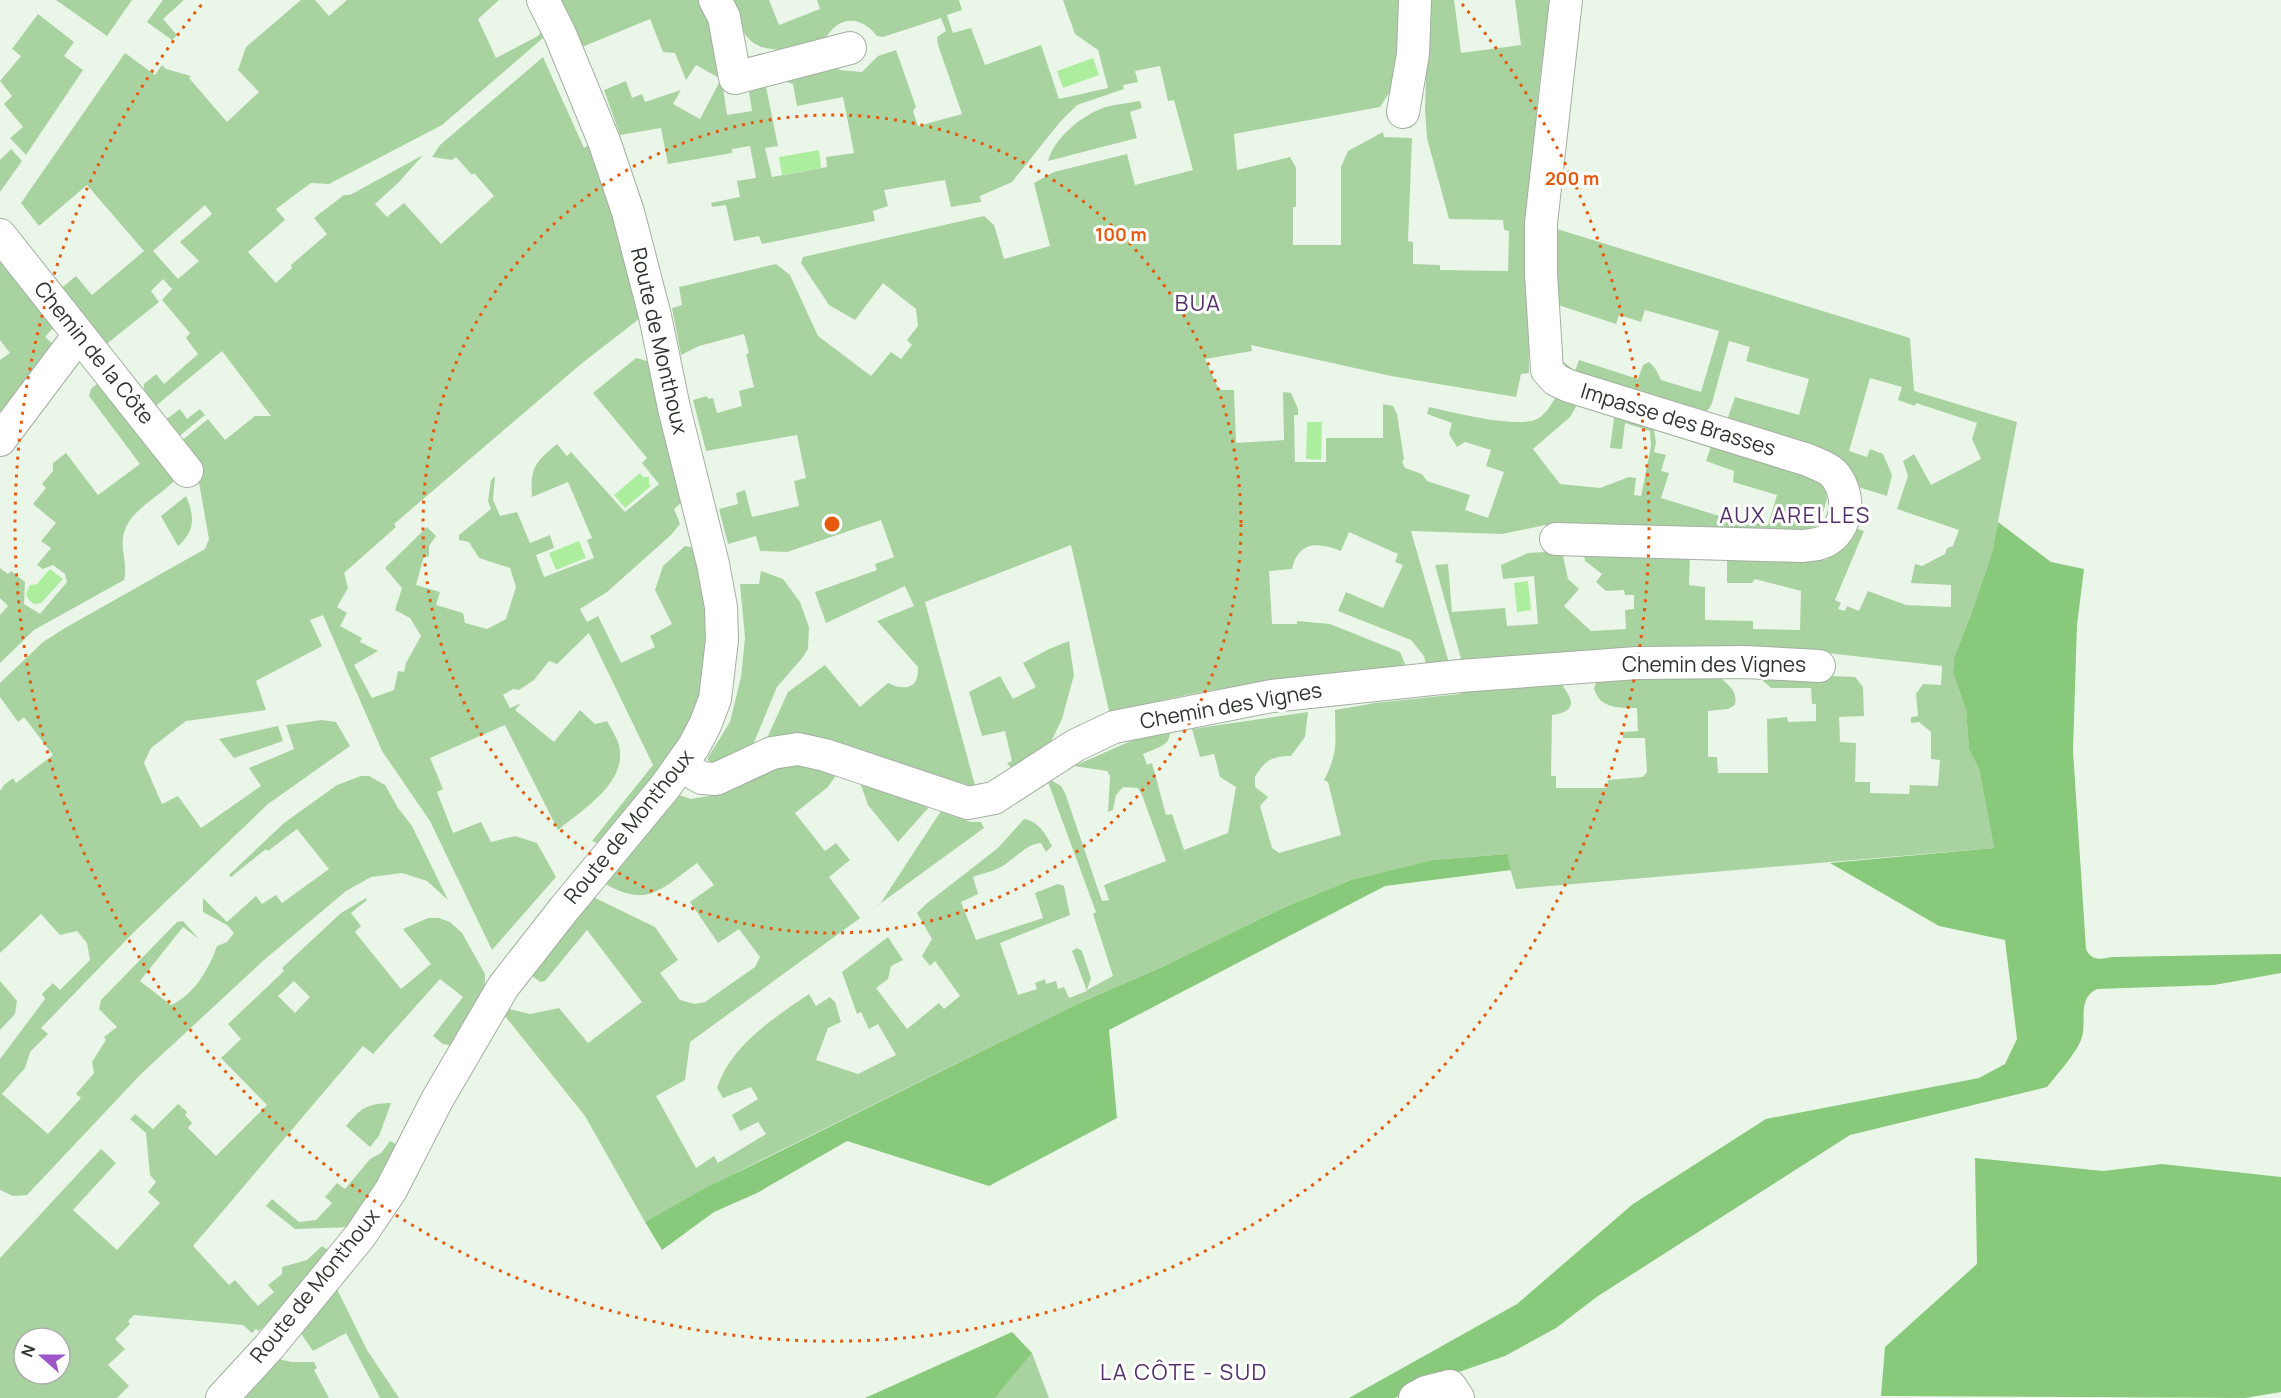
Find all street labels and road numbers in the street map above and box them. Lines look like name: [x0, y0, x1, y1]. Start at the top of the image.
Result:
street label: Route de Monthoux: [625, 245, 695, 437]
street label: Chemin de la Côte: [28, 275, 161, 430]
street label: Impasse des Brasses: [1577, 376, 1779, 462]
street label: Chemin des Vignes: [1622, 650, 1806, 678]
street label: Chemin des Vignes: [1138, 675, 1324, 735]
street label: Route de Monthoux: [557, 743, 699, 909]
street label: Route de Monthoux: [243, 1202, 385, 1368]

